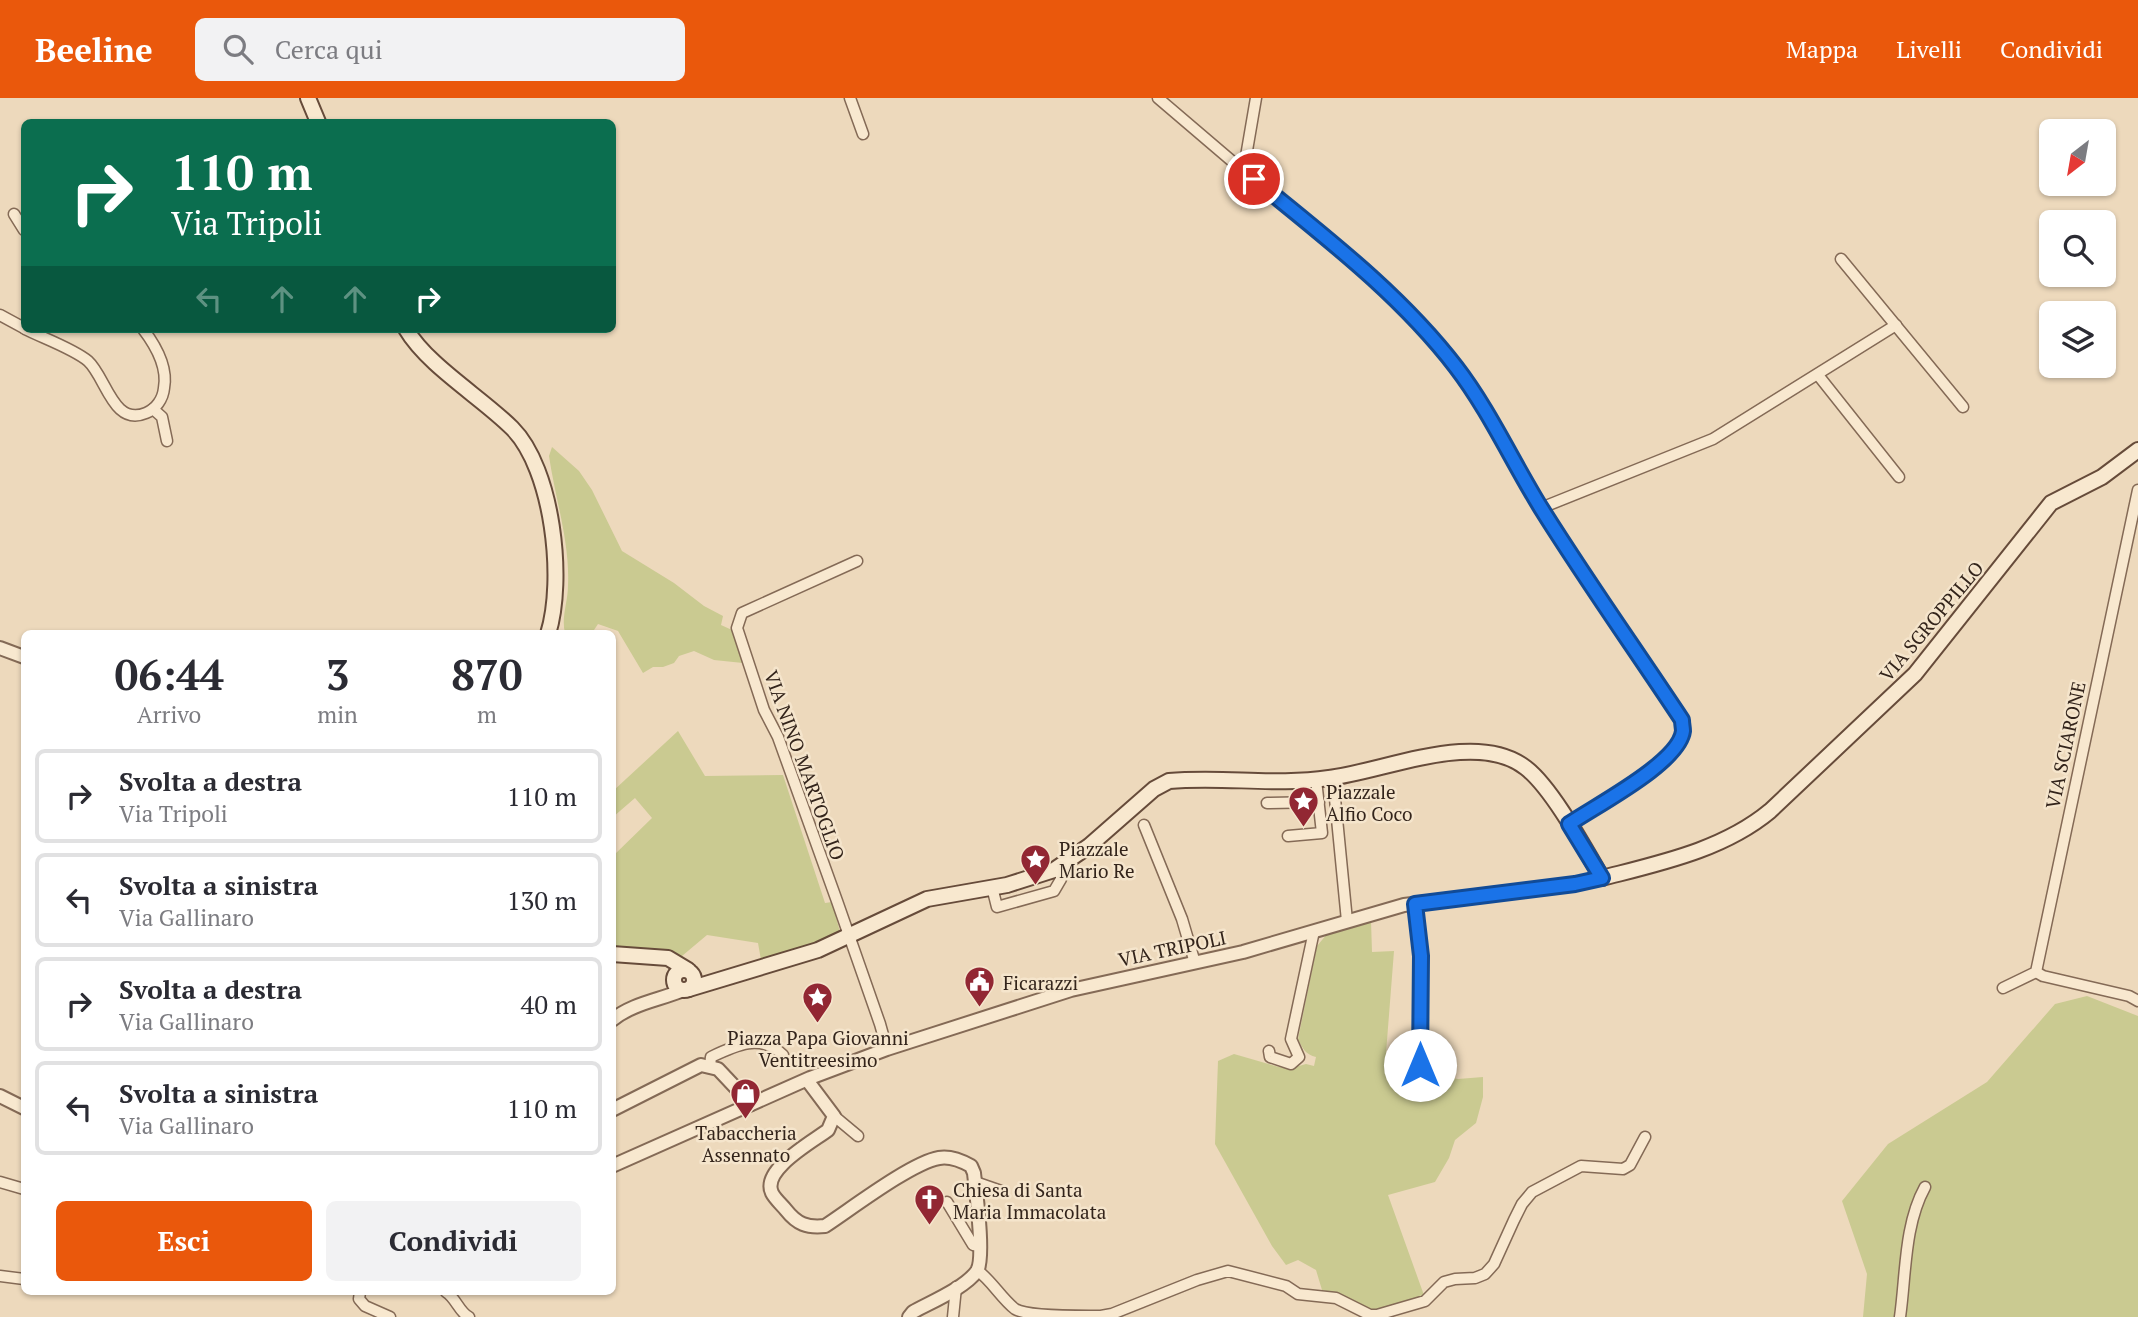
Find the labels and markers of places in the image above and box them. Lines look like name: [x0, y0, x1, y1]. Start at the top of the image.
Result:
pin: [1224, 149, 1284, 209]
place label: Piazzale Alfio Coco: [1326, 779, 1413, 826]
place icon: Piazzale Alfio Coco: [1286, 785, 1320, 829]
place label: Piazzale Mario Re: [1059, 836, 1135, 883]
place icon: Piazzale Mario Re: [1019, 842, 1053, 886]
public building icon: Ficarazzi: [963, 965, 997, 1009]
place label: Ficarazzi: [1003, 970, 1078, 995]
place icon: Piazza Papa Giovanni Ventitreesimo: [801, 981, 835, 1025]
place label: Piazza Papa Giovanni Ventitreesimo: [727, 1025, 909, 1072]
shop icon: Tabaccheria Assennato: [729, 1076, 763, 1120]
place label: Tabaccheria Assennato: [695, 1120, 797, 1167]
place label: Chiesa di Santa Maria Immacolata: [953, 1177, 1107, 1224]
church icon: Chiesa di Santa Maria Immacolata: [913, 1183, 947, 1227]

